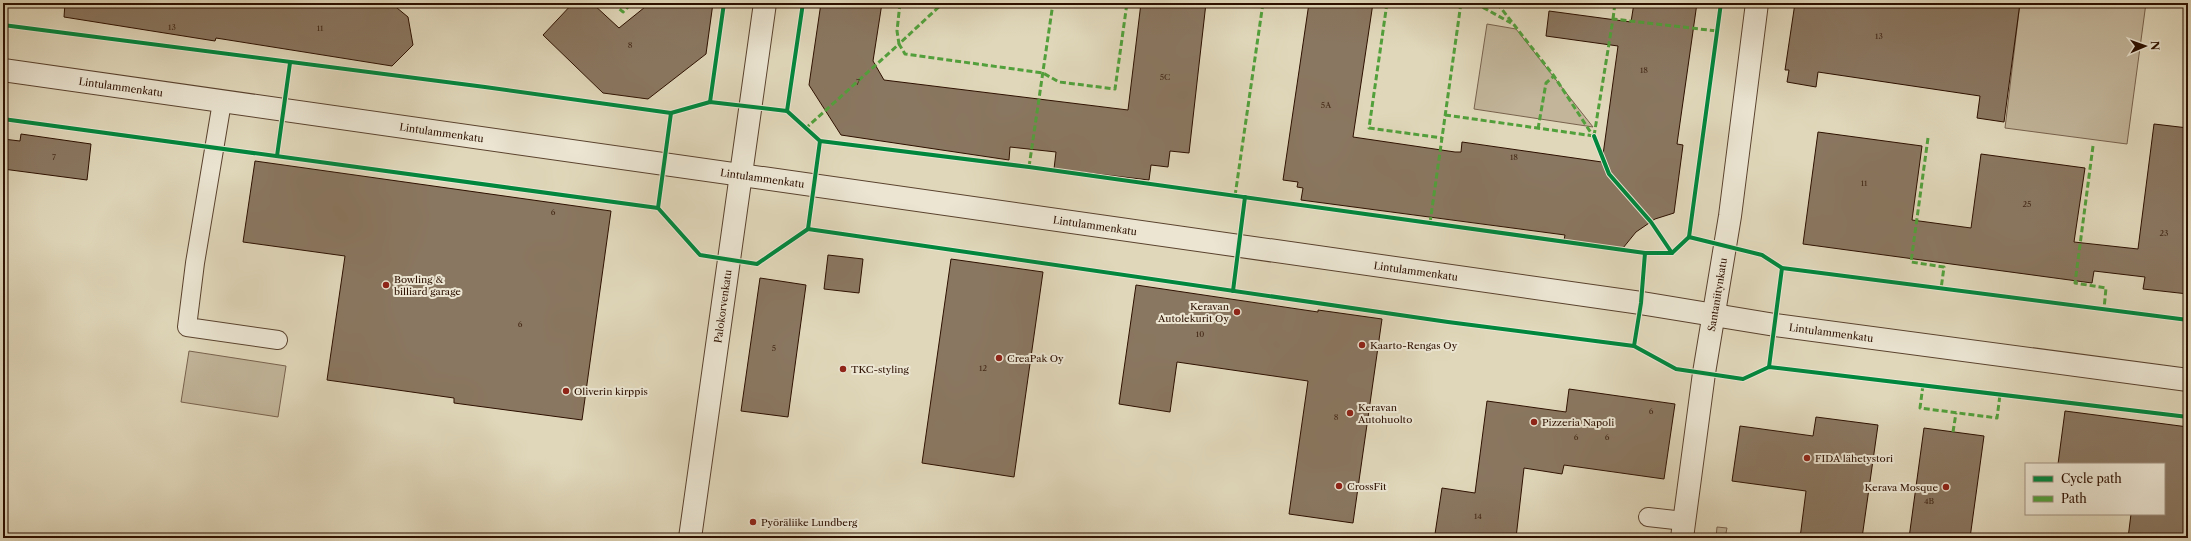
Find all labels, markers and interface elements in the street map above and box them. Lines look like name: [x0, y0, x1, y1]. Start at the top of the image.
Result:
house number: 13: [168, 22, 176, 32]
house number: 11: [317, 23, 324, 33]
north arrow: [2125, 26, 2165, 66]
house number: 13: [1875, 31, 1883, 41]
house number: 8: [628, 40, 633, 50]
text: N: [2148, 41, 2162, 51]
house number: 18: [1640, 65, 1648, 75]
house number: 5C: [1160, 72, 1170, 82]
street label: Lintulammenkatu: [78, 75, 164, 100]
house number: 7: [856, 77, 860, 87]
house number: 5A: [1321, 100, 1332, 110]
street label: Lintulammenkatu: [399, 120, 484, 145]
house number: 7: [52, 152, 56, 162]
house number: 18: [1510, 152, 1518, 162]
street label: Lintulammenkatu: [719, 166, 805, 191]
house number: 11: [1861, 178, 1868, 188]
house number: 25: [2023, 199, 2031, 209]
house number: 6: [551, 207, 556, 217]
street label: Lintulammenkatu: [1052, 213, 1138, 238]
house number: 23: [2159, 228, 2169, 238]
street label: Santaniitynkatu: [1705, 257, 1730, 332]
street label: Lintulammenkatu: [1373, 259, 1459, 284]
street label: Palokorvenkatu: [711, 269, 735, 344]
place label: Bowling & billiard garage: [394, 273, 461, 298]
marker: Bowling & billiard garage: [381, 280, 391, 290]
place label: Keravan Autolekurit Oy: [1157, 300, 1230, 325]
marker: Keravan Autolekurit Oy: [1232, 307, 1242, 317]
house number: 6: [518, 319, 523, 329]
street label: Lintulammenkatu: [1788, 321, 1874, 345]
house number: 10: [1196, 329, 1204, 339]
place label: Kaarto-Rengas Oy: [1370, 339, 1458, 352]
marker: Kaarto-Rengas Oy: [1357, 340, 1367, 350]
house number: 5: [772, 343, 776, 353]
place label: CreaPak Oy: [1007, 352, 1064, 365]
marker: CreaPak Oy: [994, 353, 1004, 363]
place label: TKC-styling: [851, 363, 910, 376]
house number: 12: [979, 363, 987, 373]
marker: TKC-styling: [838, 364, 848, 374]
place label: Oliverin kirppis: [574, 385, 648, 398]
marker: Oliverin kirppis: [561, 386, 571, 396]
place label: Keravan Autohuolto: [1357, 401, 1412, 426]
house number: 6: [1649, 406, 1654, 416]
marker: Keravan Autohuolto: [1345, 408, 1355, 418]
house number: 8: [1334, 412, 1339, 422]
place label: Pizzeria Napoli: [1542, 416, 1614, 429]
marker: Pizzeria Napoli: [1529, 417, 1539, 427]
house number: 6: [1574, 432, 1579, 442]
house number: 6: [1605, 432, 1610, 442]
place label: FIDA lähetystori: [1815, 452, 1893, 465]
marker: FIDA lähetystori: [1802, 453, 1812, 463]
legend: [2025, 463, 2165, 515]
text: Cycle path: [2061, 471, 2122, 486]
place label: CrossFit: [1347, 480, 1387, 493]
marker: CrossFit: [1334, 481, 1344, 491]
place label: Kerava Mosque: [1865, 481, 1938, 494]
marker: Kerava Mosque: [1941, 482, 1951, 492]
text: Path: [2061, 491, 2087, 506]
house number: 4B: [1924, 496, 1935, 506]
house number: 14: [1474, 511, 1482, 521]
place label: Pyöräliike Lundberg: [761, 516, 858, 529]
marker: Pyöräliike Lundberg: [748, 517, 758, 527]

